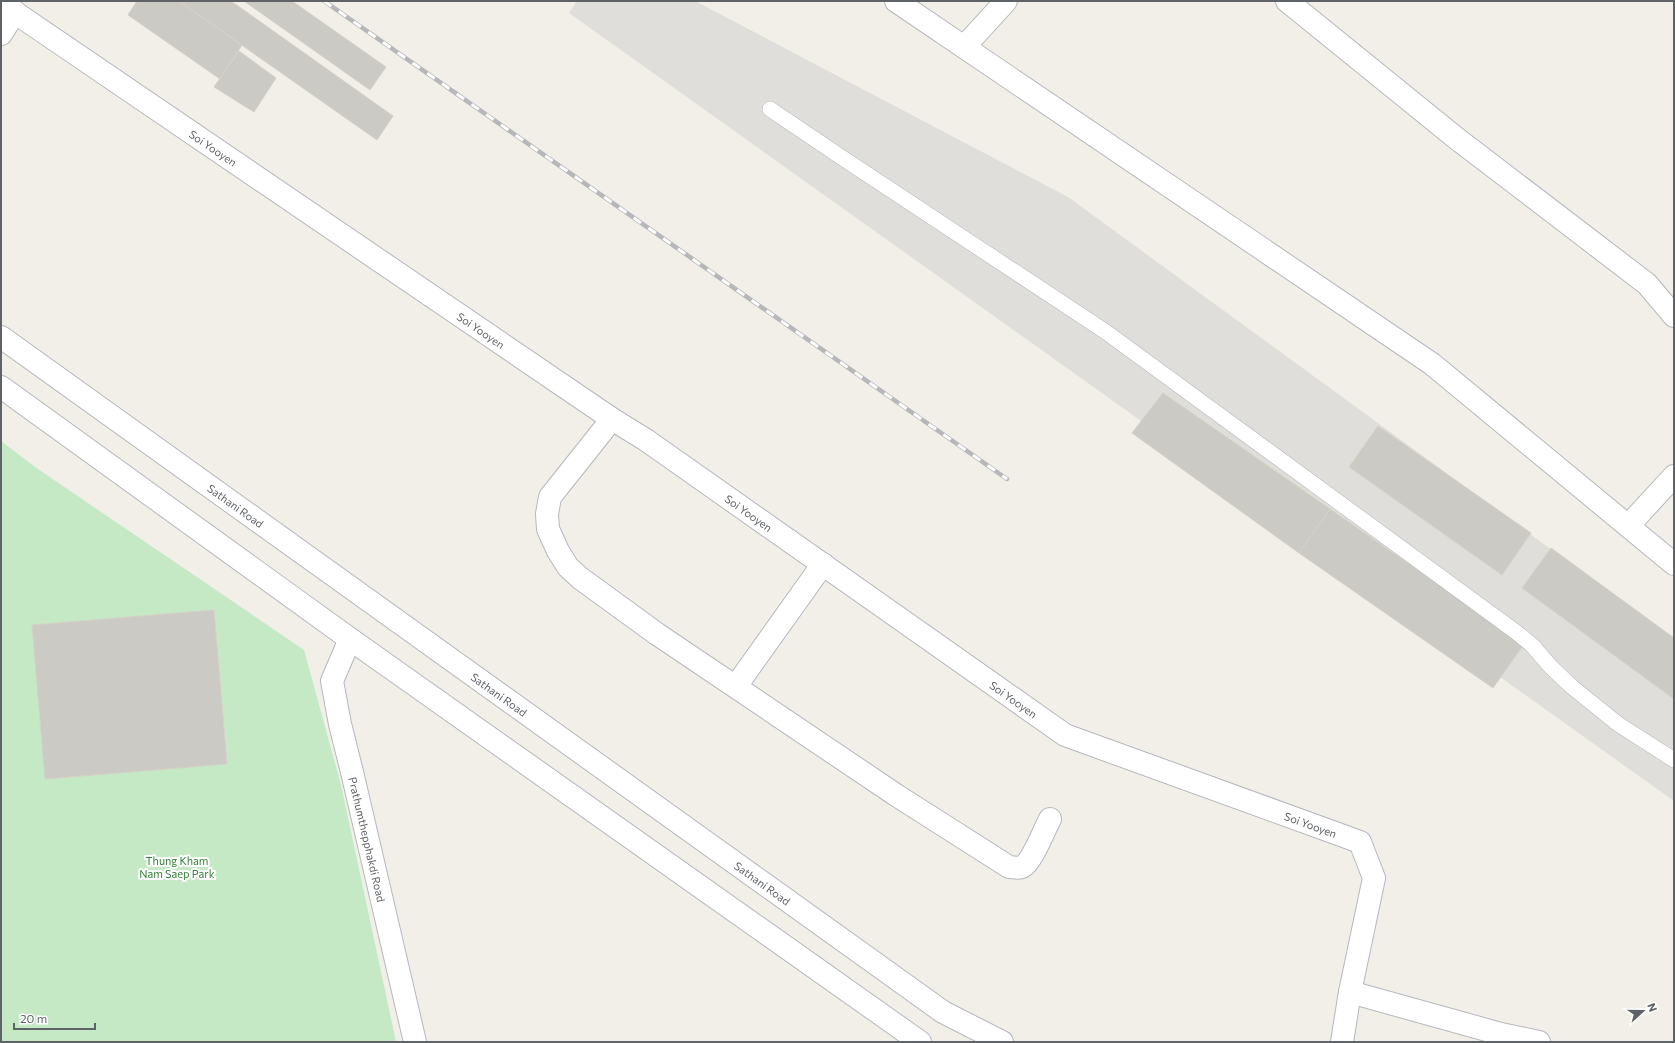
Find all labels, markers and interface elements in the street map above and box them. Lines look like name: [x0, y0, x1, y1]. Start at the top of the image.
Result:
street label: Soi Yooyen: [187, 127, 240, 168]
street label: Soi Yooyen: [455, 309, 508, 351]
street label: Sathani Road: [205, 481, 266, 530]
street label: Soi Yooyen: [723, 491, 775, 534]
street label: Sathani Road: [469, 670, 530, 718]
street label: Soi Yooyen: [988, 678, 1040, 720]
street label: Prathumthepphakdi Road: [347, 775, 389, 903]
street label: Soi Yooyen: [1283, 809, 1339, 840]
park label: Thung Kham Nam Saep Park: [139, 854, 215, 880]
street label: Sathani Road: [732, 858, 793, 907]
north arrow: [1623, 991, 1663, 1031]
text: N: [1645, 1001, 1660, 1013]
scale bar: [14, 1005, 95, 1031]
text: 20 m: [20, 1011, 47, 1025]

